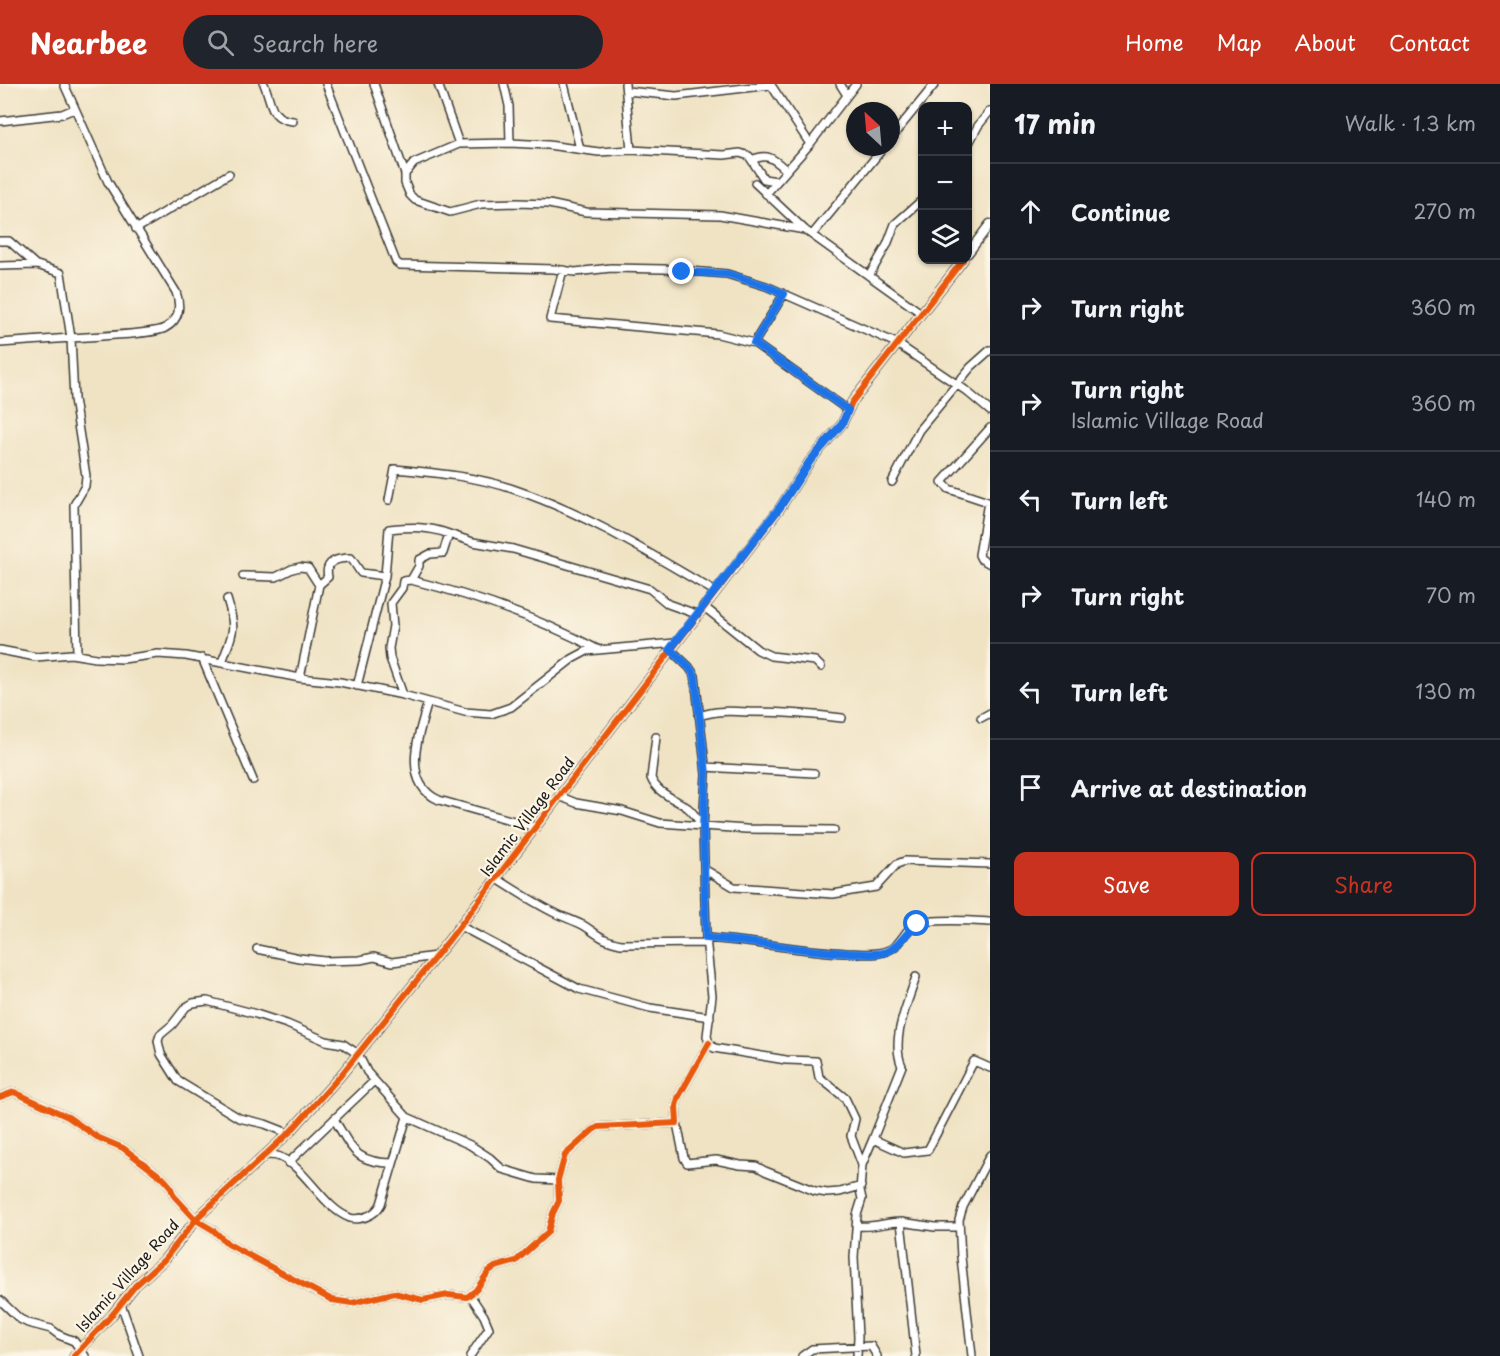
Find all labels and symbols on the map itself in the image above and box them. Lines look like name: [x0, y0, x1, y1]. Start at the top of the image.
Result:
north arrow: [846, 102, 900, 156]
route end: [668, 258, 694, 284]
street label: Islamic Village Road: [474, 751, 580, 881]
route start: [903, 910, 929, 936]
street label: Islamic Village Road: [70, 1214, 184, 1336]

